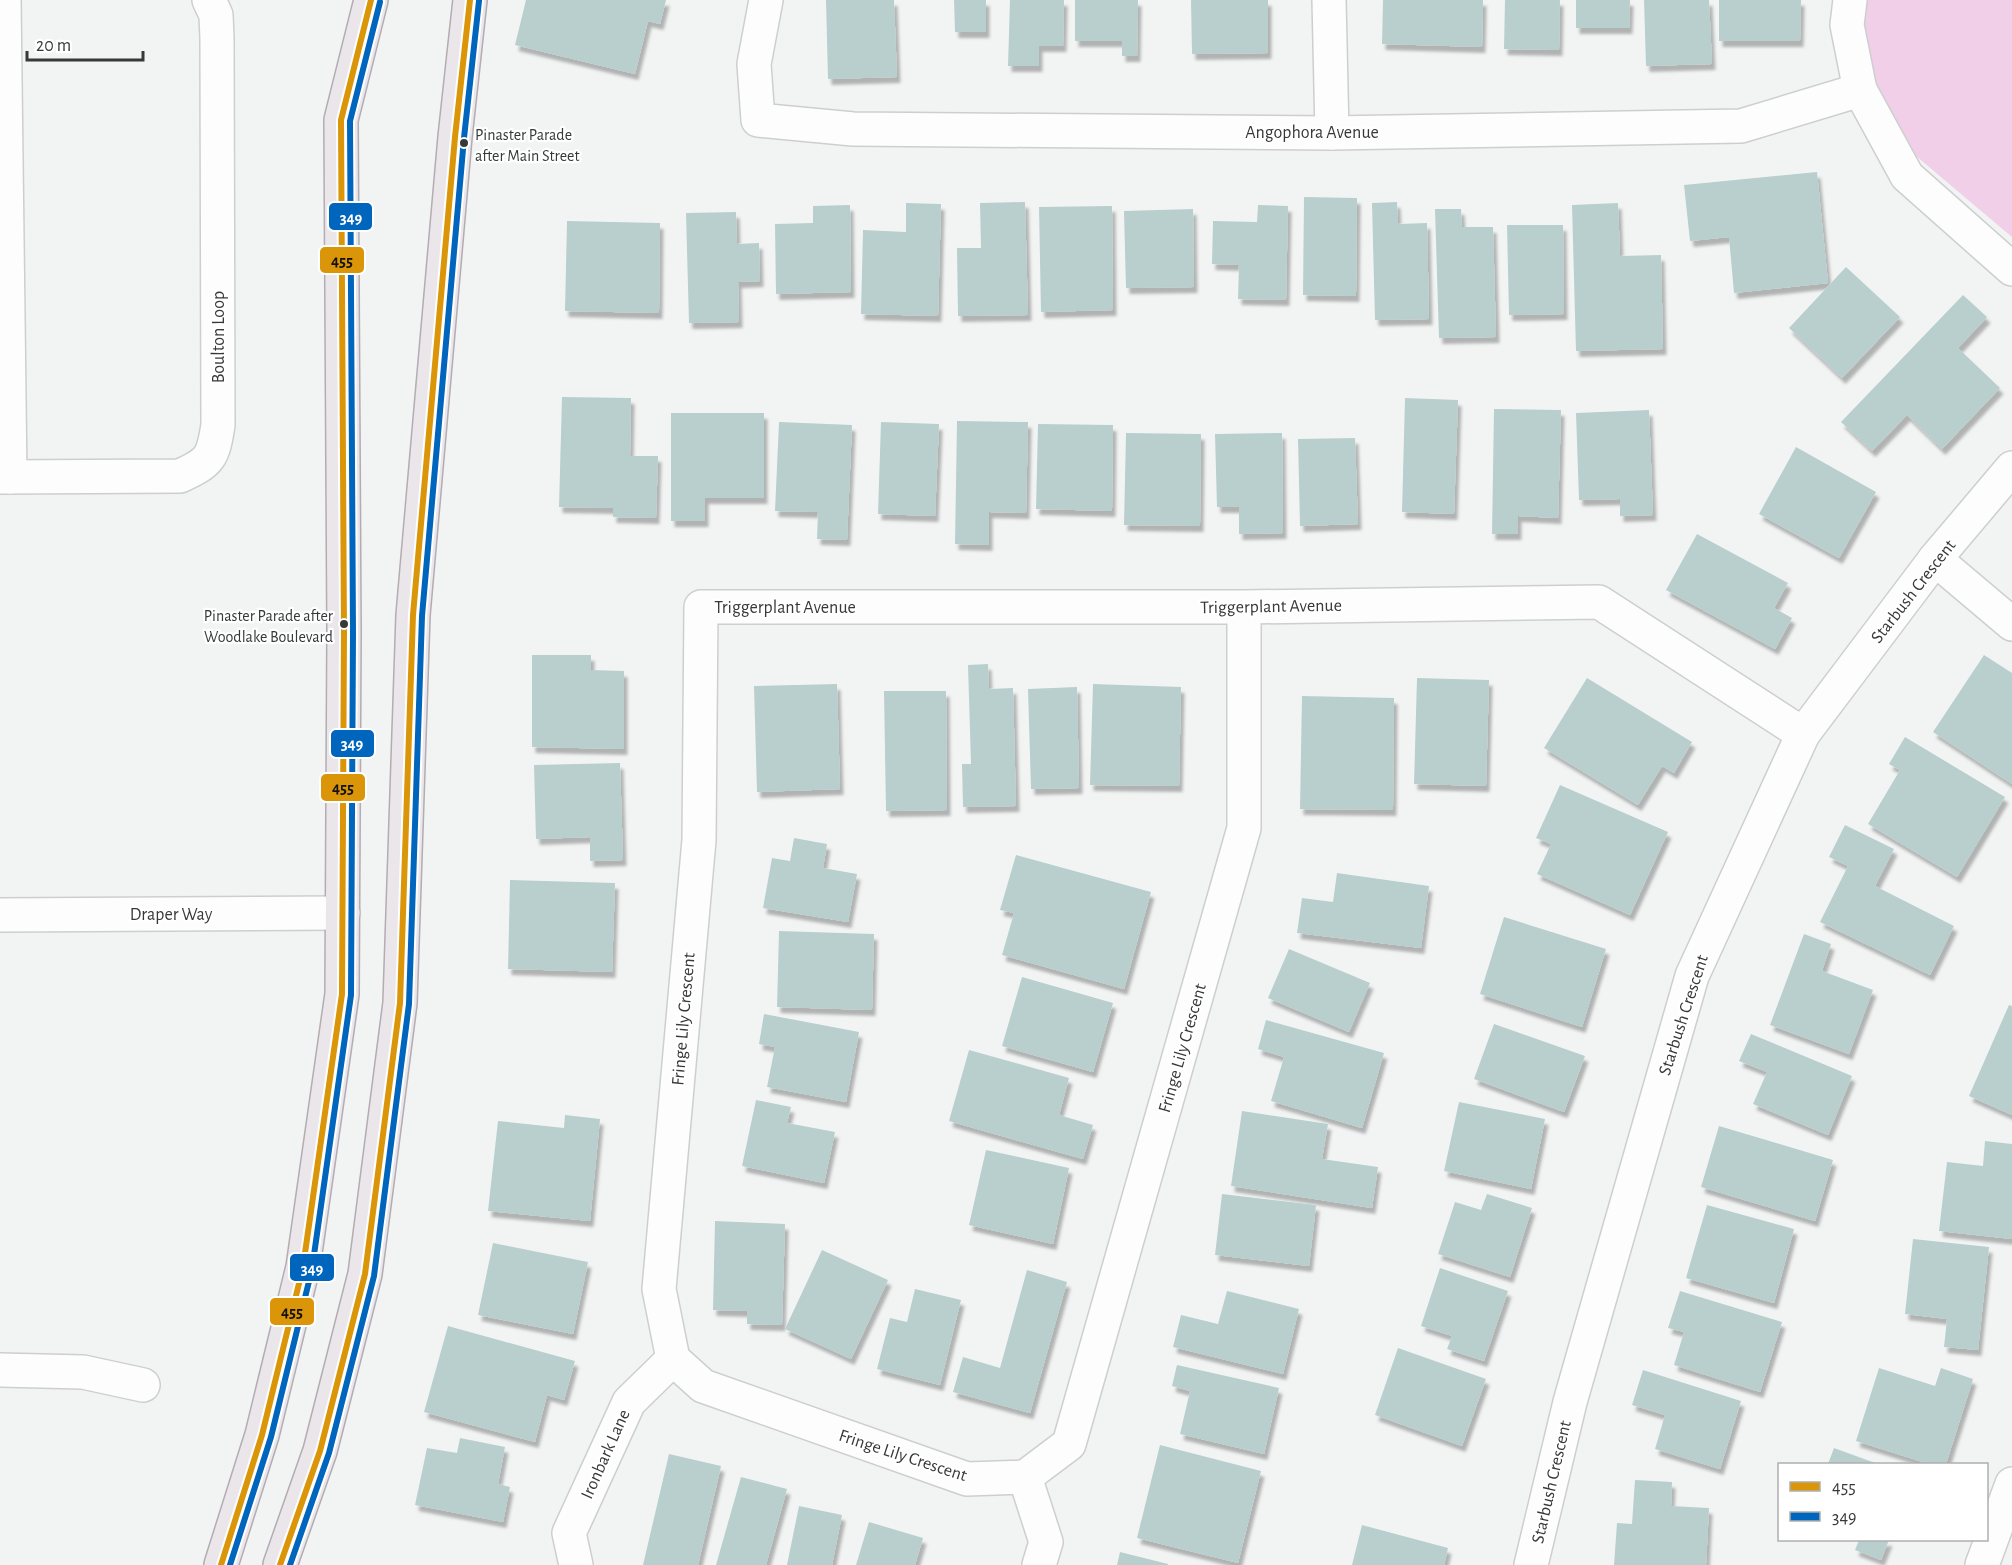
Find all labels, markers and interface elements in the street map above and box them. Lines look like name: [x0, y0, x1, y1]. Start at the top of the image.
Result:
scale bar: [27, 24, 142, 62]
text: 20 m: [36, 37, 71, 55]
street label: Angophora Avenue: [1245, 124, 1379, 142]
place label: Pinaster Parade after Main Street: [475, 127, 580, 164]
marker: Pinaster Parade after Main Street: [458, 137, 470, 149]
line badge: 349: [328, 202, 373, 231]
text: 349: [340, 210, 363, 226]
line badge: 455: [319, 246, 365, 274]
text: 455: [331, 253, 353, 269]
street label: Boulton Loop: [210, 291, 228, 383]
street label: Starbush Crescent: [1868, 536, 1960, 647]
street label: Triggerplant Avenue: [1200, 597, 1342, 617]
street label: Triggerplant Avenue: [714, 599, 856, 617]
place label: Pinaster Parade after Woodlake Boulevard: [204, 608, 334, 645]
marker: Pinaster Parade after Woodlake Boulevard: [338, 618, 350, 630]
line badge: 349: [330, 729, 375, 758]
text: 349: [341, 736, 364, 752]
line badge: 455: [320, 773, 366, 802]
text: 455: [332, 780, 354, 796]
street label: Draper Way: [130, 906, 213, 924]
street label: Fringe Lily Crescent: [669, 952, 699, 1086]
street label: Starbush Crescent: [1656, 953, 1712, 1078]
street label: Fringe Lily Crescent: [1156, 981, 1210, 1115]
line badge: 349: [289, 1253, 335, 1282]
text: 349: [301, 1261, 324, 1277]
line badge: 455: [269, 1297, 315, 1326]
text: 455: [281, 1304, 303, 1320]
street label: Ironbark Lane: [578, 1407, 634, 1502]
street label: Starbush Crescent: [1529, 1419, 1575, 1545]
street label: Fringe Lily Crescent: [836, 1427, 969, 1485]
legend: [1778, 1463, 1988, 1541]
text: 455: [1832, 1479, 1856, 1497]
text: 349: [1832, 1509, 1857, 1527]

